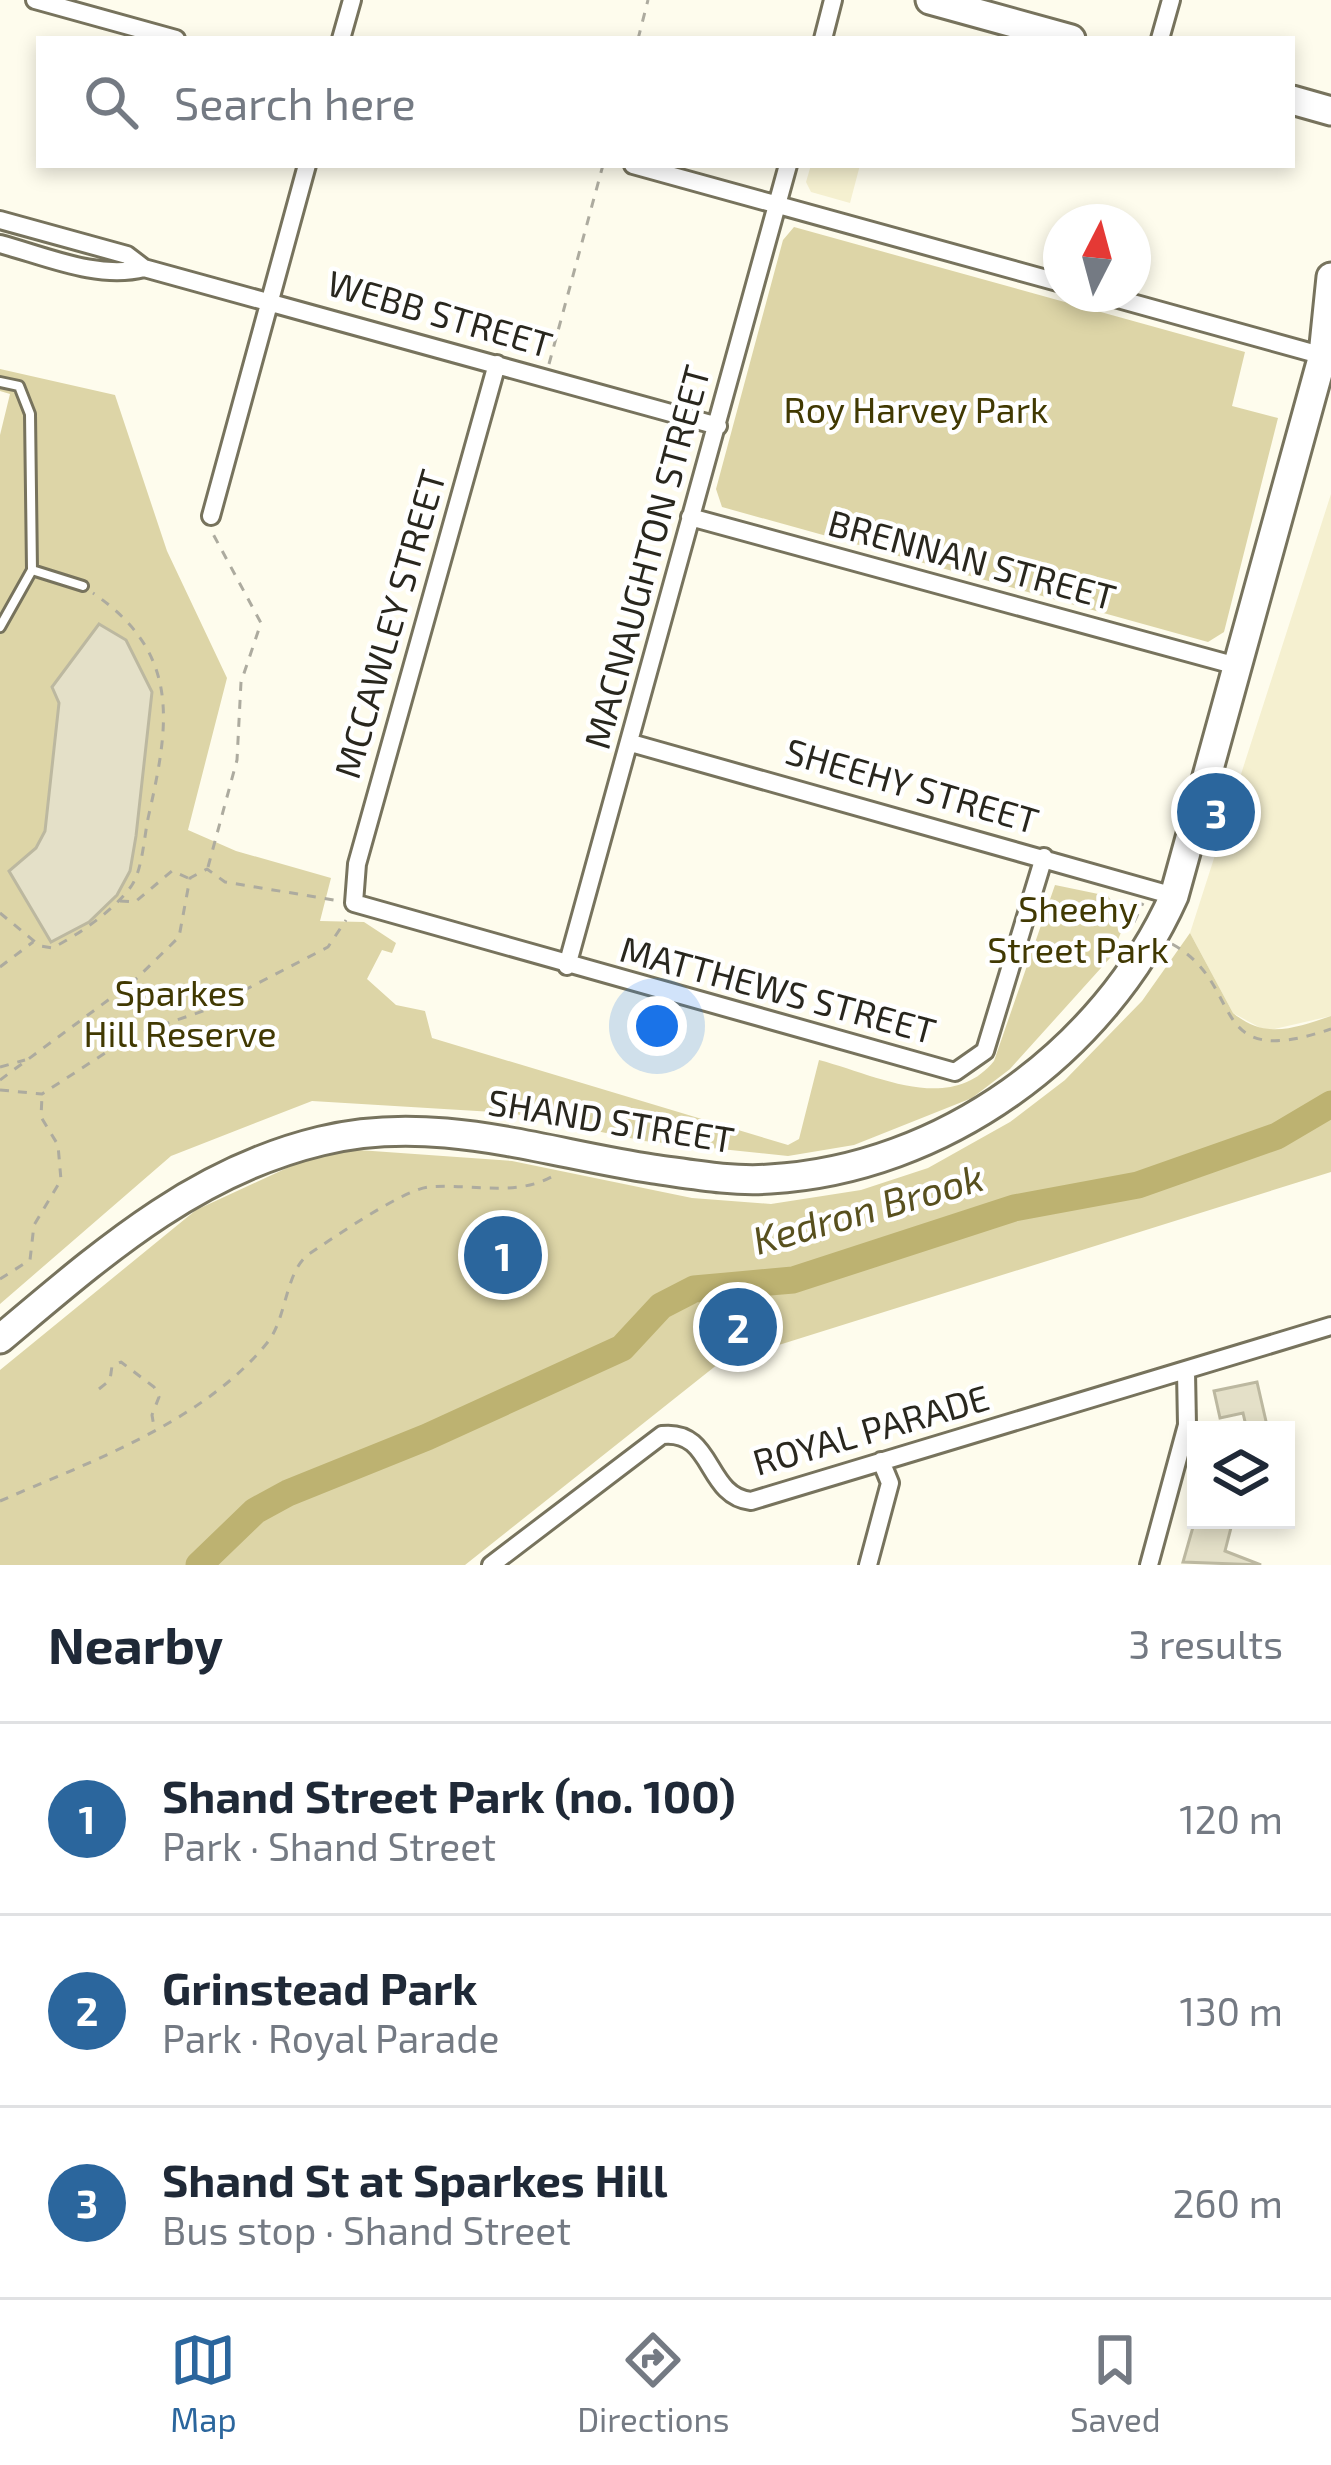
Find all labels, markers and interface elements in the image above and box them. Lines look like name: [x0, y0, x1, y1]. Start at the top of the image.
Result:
search box: [36, 36, 1295, 168]
icon: search: [78, 69, 144, 135]
text: Search here: [174, 75, 416, 129]
north arrow: [1043, 204, 1151, 312]
street label: WEBB STREET: [323, 260, 558, 365]
street label: MACNAUGHTON STREET: [574, 360, 717, 753]
park label: Roy Harvey Park: [784, 387, 1048, 430]
street label: MCCAWLEY STREET: [324, 464, 453, 783]
street label: BRENNAN STREET: [824, 499, 1121, 618]
street label: SHEEHY STREET: [781, 728, 1044, 841]
pin: 3: [1177, 767, 1255, 857]
park label: Sheehy Street Park: [987, 886, 1169, 970]
street label: MATTHEWS STREET: [616, 926, 941, 1051]
park label: Sparkes Hill Reserve: [83, 970, 277, 1054]
your location: [627, 996, 687, 1056]
street label: SHAND STREET: [485, 1079, 737, 1160]
water label: Kedron Brook: [747, 1152, 988, 1263]
pin: 1: [464, 1210, 542, 1300]
pin: 2: [699, 1282, 777, 1372]
street label: ROYAL PARADE: [748, 1374, 994, 1483]
map controls: [1187, 1421, 1295, 1529]
button: layers: [1187, 1421, 1295, 1529]
text: Nearby: [48, 1613, 223, 1674]
text: 3 results: [1129, 1620, 1283, 1667]
text: Shand Street Park (no. 100): [162, 1768, 736, 1822]
text: 1: [79, 1795, 95, 1842]
text: 120 m: [1179, 1795, 1283, 1842]
text: Park · Shand Street: [162, 1822, 496, 1869]
text: Grinstead Park: [162, 1960, 477, 2014]
text: 2: [76, 1987, 98, 2034]
text: 130 m: [1179, 1987, 1283, 2034]
text: Park · Royal Parade: [162, 2014, 500, 2061]
text: Shand St at Sparkes Hill: [162, 2152, 668, 2206]
text: 3: [76, 2179, 98, 2226]
text: 260 m: [1172, 2179, 1283, 2226]
text: Bus stop · Shand Street: [162, 2206, 571, 2253]
tab: Map: [170, 2327, 237, 2439]
tab: Directions: [577, 2327, 729, 2439]
tab: Saved: [1070, 2327, 1161, 2439]

